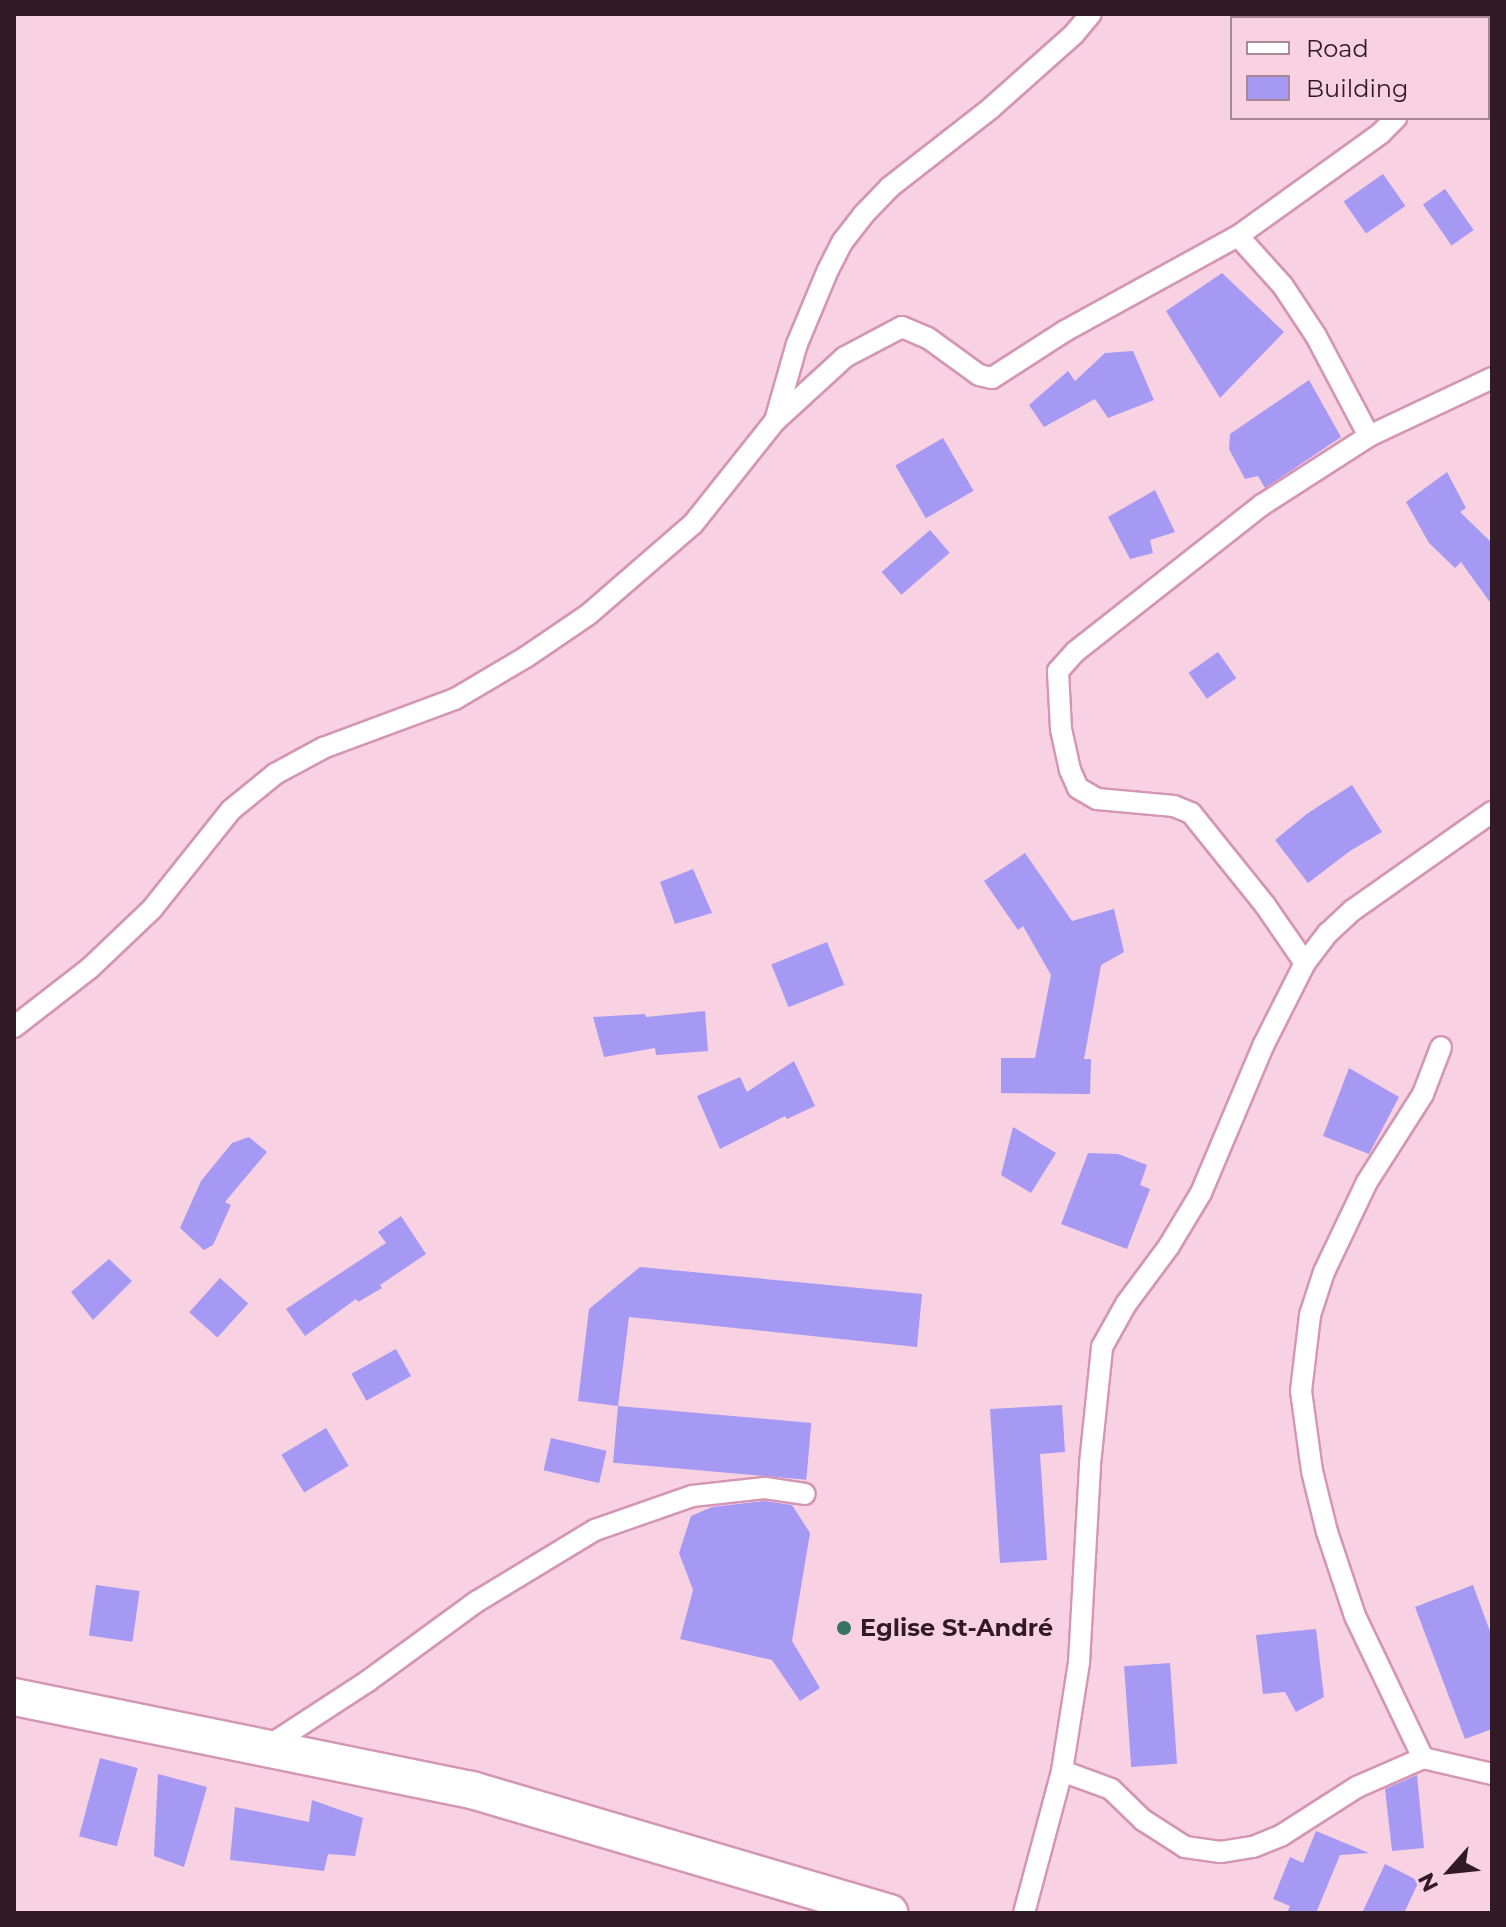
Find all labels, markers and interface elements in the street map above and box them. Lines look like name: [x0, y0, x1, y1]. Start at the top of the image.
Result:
legend: [1230, 16, 1490, 120]
text: Road: [1306, 34, 1369, 63]
text: Building: [1306, 74, 1409, 103]
place label: Eglise St-André: [860, 1614, 1053, 1642]
marker: Eglise St-André: [835, 1619, 853, 1637]
north arrow: [1410, 1831, 1490, 1911]
text: N: [1412, 1868, 1444, 1896]

